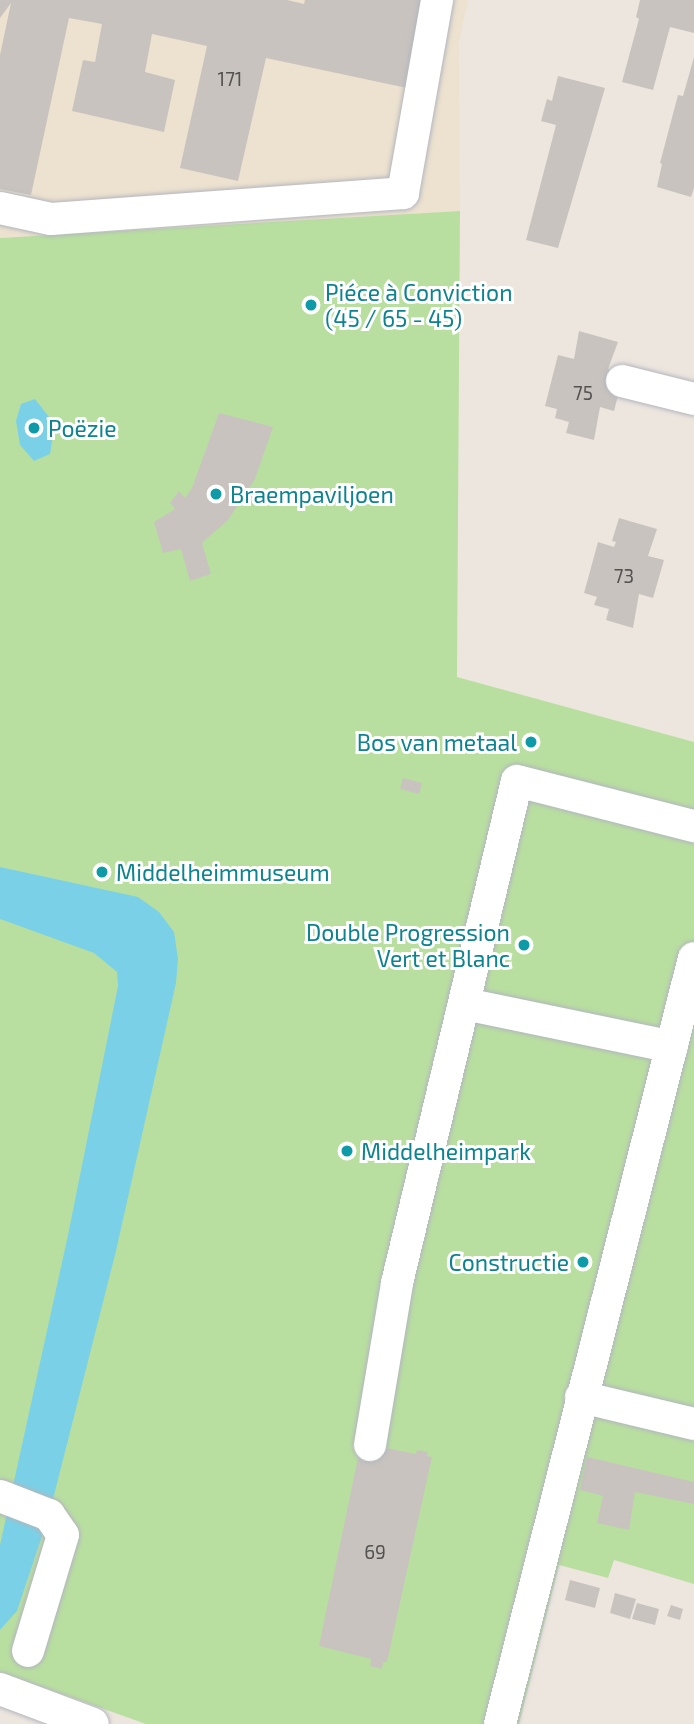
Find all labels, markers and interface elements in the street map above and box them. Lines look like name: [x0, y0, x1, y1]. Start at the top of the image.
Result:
house number: 171: [218, 68, 242, 90]
place label: Piéce à Conviction (45 / 65 - 45): [325, 278, 512, 332]
marker: Piéce à Conviction (45 / 65 - 45): [303, 297, 319, 313]
house number: 75: [573, 382, 593, 404]
place label: Poëzie: [48, 414, 117, 442]
marker: Poëzie: [26, 420, 42, 436]
place label: Braempaviljoen: [230, 480, 394, 508]
marker: Braempaviljoen: [208, 486, 224, 502]
house number: 73: [614, 565, 634, 587]
place label: Bos van metaal: [356, 728, 517, 756]
marker: Bos van metaal: [523, 734, 539, 750]
place label: Middelheimmuseum: [116, 858, 330, 886]
marker: Middelheimmuseum: [94, 864, 110, 880]
place label: Double Progression Vert et Blanc: [306, 918, 510, 972]
marker: Double Progression Vert et Blanc: [516, 937, 532, 953]
place label: Middelheimpark: [361, 1137, 531, 1165]
marker: Middelheimpark: [339, 1143, 355, 1159]
place label: Constructie: [449, 1248, 569, 1276]
marker: Constructie: [575, 1254, 591, 1270]
house number: 69: [364, 1541, 386, 1563]

